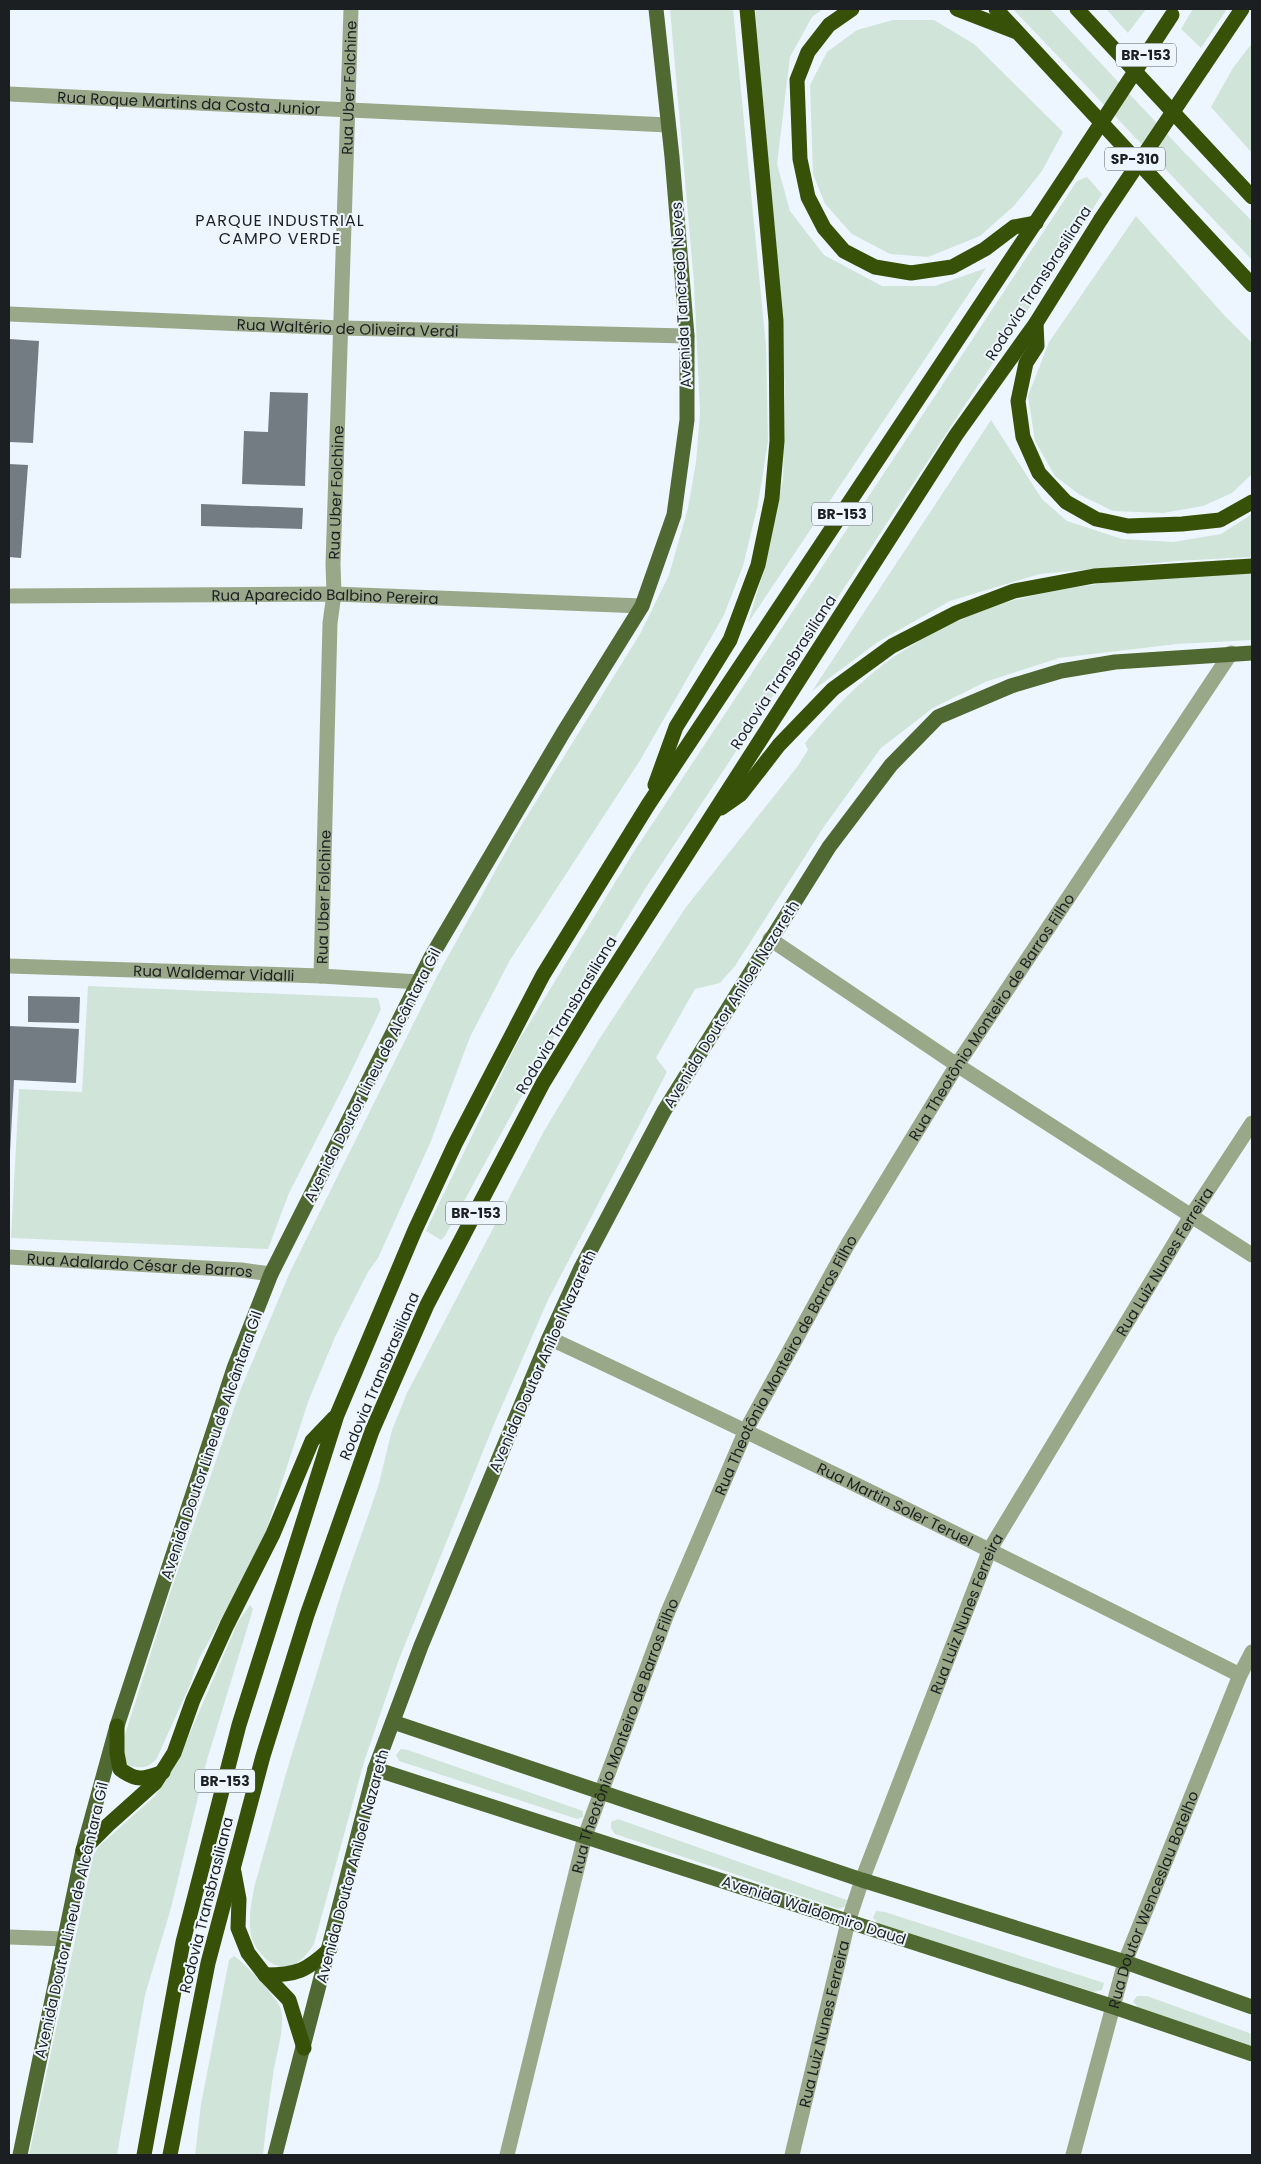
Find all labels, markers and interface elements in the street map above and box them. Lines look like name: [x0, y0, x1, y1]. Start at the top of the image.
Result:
street label: Rua Uber Folchine: [336, 20, 361, 155]
road number: BR-153: [1116, 44, 1176, 66]
street label: Rua Roque Martins da Costa Junior: [57, 86, 321, 119]
road number: SP-310: [1105, 148, 1165, 170]
street label: Avenida Tancredo Neves: [666, 201, 696, 389]
street label: Rodovia Transbrasiliana: [980, 202, 1096, 364]
district label: PARQUE INDUSTRIAL CAMPO VERDE: [195, 209, 365, 250]
street label: Rua Waltério de Oliveira Verdi: [236, 313, 459, 341]
street label: Rua Uber Folchine: [323, 425, 348, 560]
road number: BR-153: [812, 502, 872, 526]
street label: Rua Aparecido Balbino Pereira: [211, 583, 439, 609]
street label: Rodovia Transbrasiliana: [725, 591, 841, 753]
street label: Rua Uber Folchine: [311, 830, 335, 964]
street label: Rua Theotônio Monteiro de Barros Filho: [903, 889, 1079, 1144]
street label: Avenida Doutor Aniloel Nazareth: [658, 896, 804, 1112]
street label: Rodovia Transbrasiliana: [510, 932, 622, 1098]
street label: Avenida Doutor Lineu de Alcântara Gil: [298, 944, 446, 1206]
street label: Rua Waldemar Vidalli: [133, 959, 295, 986]
street label: Rua Luiz Nunes Ferreira: [1110, 1183, 1218, 1340]
road number: BR-153: [446, 1202, 506, 1224]
street label: Rua Theotônio Monteiro de Barros Filho: [709, 1231, 862, 1498]
street label: Avenida Doutor Aniloel Nazareth: [483, 1247, 601, 1475]
street label: Rua Adalardo César de Barros: [26, 1248, 254, 1282]
street label: Rodovia Transbrasiliana: [334, 1289, 424, 1463]
street label: Avenida Doutor Lineu de Alcântara Gil: [155, 1308, 267, 1582]
street label: Rua Martin Soler Teruel: [814, 1457, 977, 1551]
street label: Rua Luiz Nunes Ferreira: [924, 1529, 1008, 1697]
street label: Rua Theotônio Monteiro de Barros Filho: [566, 1595, 683, 1875]
street label: Avenida Doutor Aniloel Nazareth: [311, 1747, 393, 1985]
road number: BR-153: [195, 1770, 255, 1792]
street label: Avenida Doutor Lineu de Alcântara Gil: [29, 1780, 113, 2060]
street label: Rua Doutor Wenceslau Botelho: [1103, 1788, 1203, 2011]
street label: Rodovia Transbrasiliana: [174, 1815, 238, 1995]
street label: Avenida Waldomiro Daud: [719, 1870, 909, 1950]
street label: Rua Luiz Nunes Ferreira: [793, 1938, 854, 2109]

